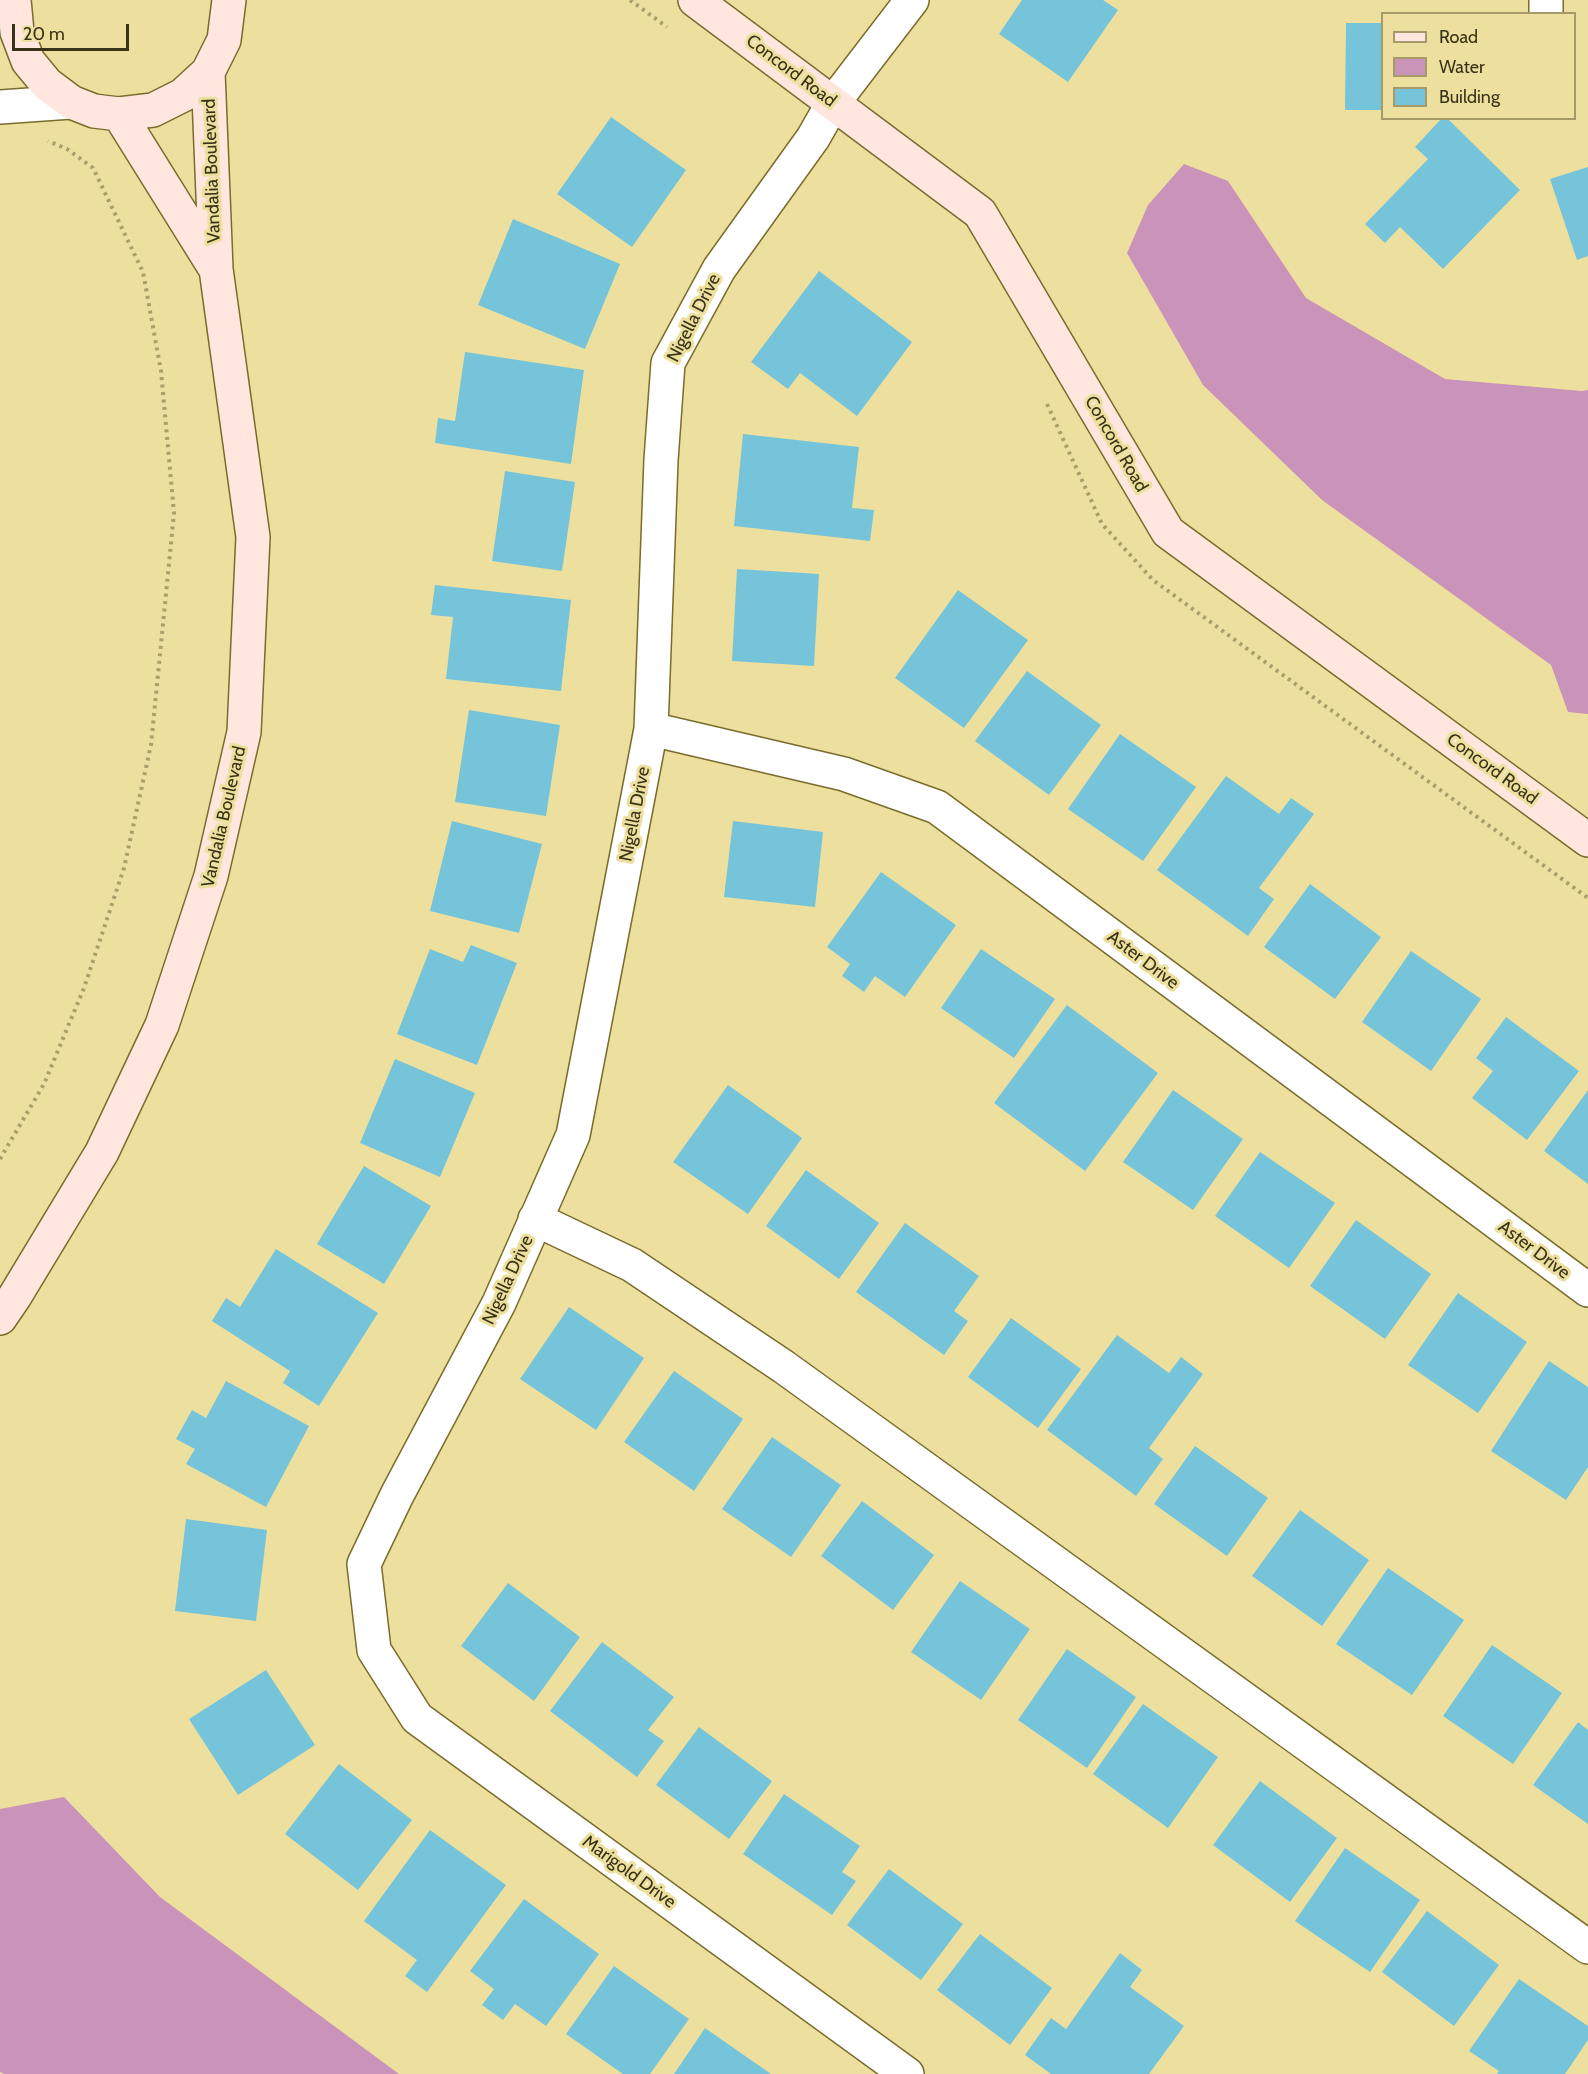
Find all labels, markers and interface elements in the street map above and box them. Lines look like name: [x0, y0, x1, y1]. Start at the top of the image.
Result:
scale bar: [15, 12, 132, 50]
legend: [1381, 12, 1576, 120]
text: 20 m: [23, 23, 65, 45]
text: Road: [1439, 26, 1478, 48]
street label: Concord Road: [742, 30, 840, 112]
text: Water: [1439, 56, 1485, 78]
text: Building: [1439, 86, 1500, 108]
street label: Vandalia Boulevard: [199, 98, 225, 244]
street label: Nigella Drive: [663, 270, 725, 366]
street label: Concord Road: [1080, 392, 1152, 496]
street label: Concord Road: [1442, 729, 1542, 809]
street label: Vandalia Boulevard: [197, 744, 251, 890]
street label: Nigella Drive: [615, 765, 655, 863]
street label: Aster Drive: [1103, 926, 1183, 994]
street label: Aster Drive: [1494, 1216, 1574, 1284]
street label: Nigella Drive: [478, 1232, 538, 1328]
street label: Marigold Drive: [578, 1831, 680, 1913]

